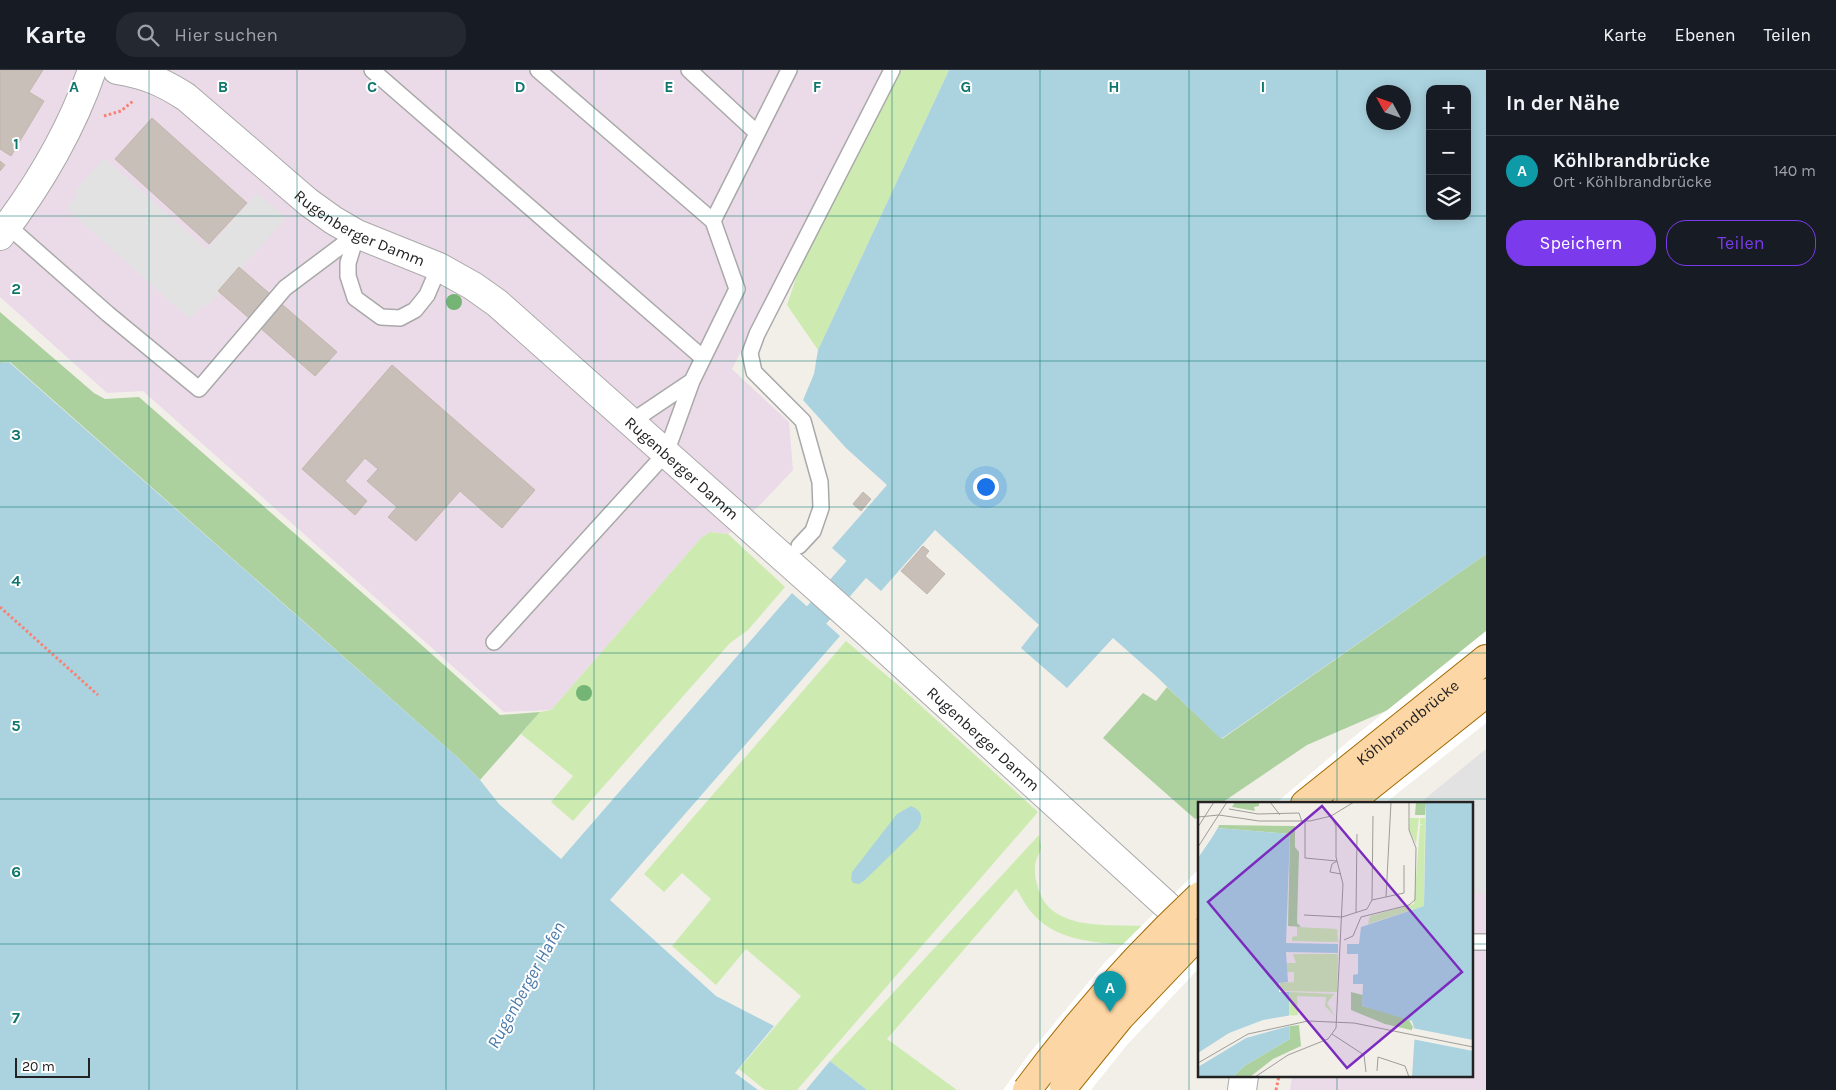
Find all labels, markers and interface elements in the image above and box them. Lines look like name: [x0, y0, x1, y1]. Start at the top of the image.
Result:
search box: [116, 12, 466, 57]
text: Karte: [25, 21, 86, 49]
icon: search: [134, 21, 162, 49]
text: Hier suchen: [174, 24, 278, 46]
text: Karte: [1603, 24, 1647, 46]
text: Ebenen: [1675, 24, 1736, 46]
text: Teilen: [1764, 24, 1811, 46]
text: A: [69, 77, 79, 96]
text: B: [218, 77, 228, 96]
text: C: [367, 77, 377, 96]
text: D: [515, 77, 526, 96]
text: E: [664, 77, 674, 96]
text: F: [813, 77, 822, 96]
text: G: [961, 77, 971, 96]
text: H: [1108, 77, 1120, 96]
text: I: [1261, 77, 1265, 96]
north arrow: [1366, 85, 1411, 130]
map controls: [1426, 85, 1471, 220]
button: +: [1426, 85, 1471, 130]
text: In der Nähe: [1506, 91, 1620, 115]
button: −: [1426, 130, 1471, 175]
text: 1: [13, 134, 19, 153]
text: Köhlbrandbrücke: [1553, 150, 1710, 172]
text: A: [1517, 161, 1527, 180]
text: 140 m: [1774, 161, 1816, 180]
text: Ort · Köhlbrandbrücke: [1553, 172, 1712, 191]
button: layers: [1426, 175, 1471, 220]
street label: Rugenberger Damm: [290, 186, 428, 270]
button: Speichern: [1506, 220, 1656, 266]
button: Teilen: [1666, 220, 1816, 266]
text: 2: [11, 279, 21, 298]
street label: Rugenberger Damm: [621, 413, 743, 524]
text: 3: [11, 425, 21, 444]
your location: [973, 474, 999, 500]
text: 4: [11, 571, 21, 590]
street label: Köhlbrandbrücke: [1352, 676, 1463, 769]
street label: Rugenberger Damm: [923, 683, 1044, 795]
text: 5: [11, 716, 21, 735]
inset map: [1198, 802, 1474, 1078]
text: 6: [11, 862, 21, 881]
water label: Rugenberger Hafen: [482, 918, 570, 1052]
pin: A: [1094, 971, 1126, 1012]
text: 7: [12, 1008, 20, 1027]
scale bar: [15, 1055, 90, 1078]
text: 20 m: [22, 1058, 55, 1075]

